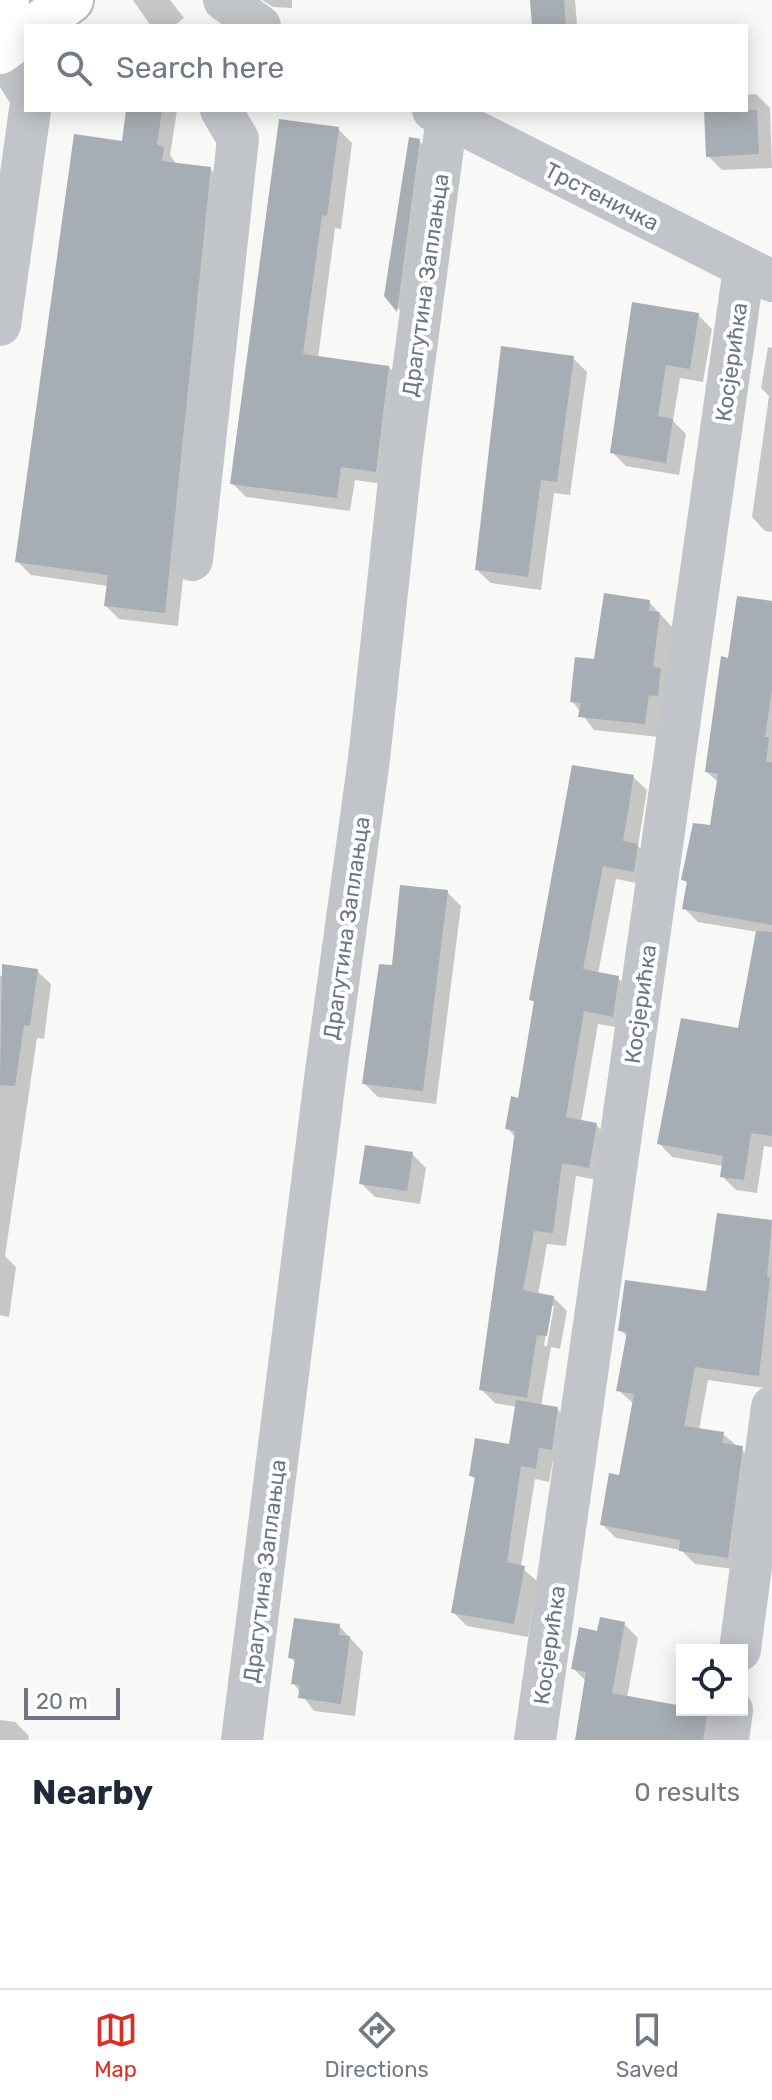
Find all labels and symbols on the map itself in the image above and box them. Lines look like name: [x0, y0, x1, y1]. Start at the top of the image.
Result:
street label: Трстеничка: [540, 156, 663, 237]
street label: Драгутина Заплањца: [396, 172, 455, 398]
street label: Косјерићка: [710, 301, 753, 423]
street label: Драгутина Заплањца: [317, 815, 376, 1041]
street label: Косјерићка: [619, 943, 662, 1065]
street label: Драгутина Заплањца: [237, 1458, 292, 1684]
street label: Косјерићка: [528, 1584, 571, 1706]
scale bar: [24, 1684, 120, 1720]

